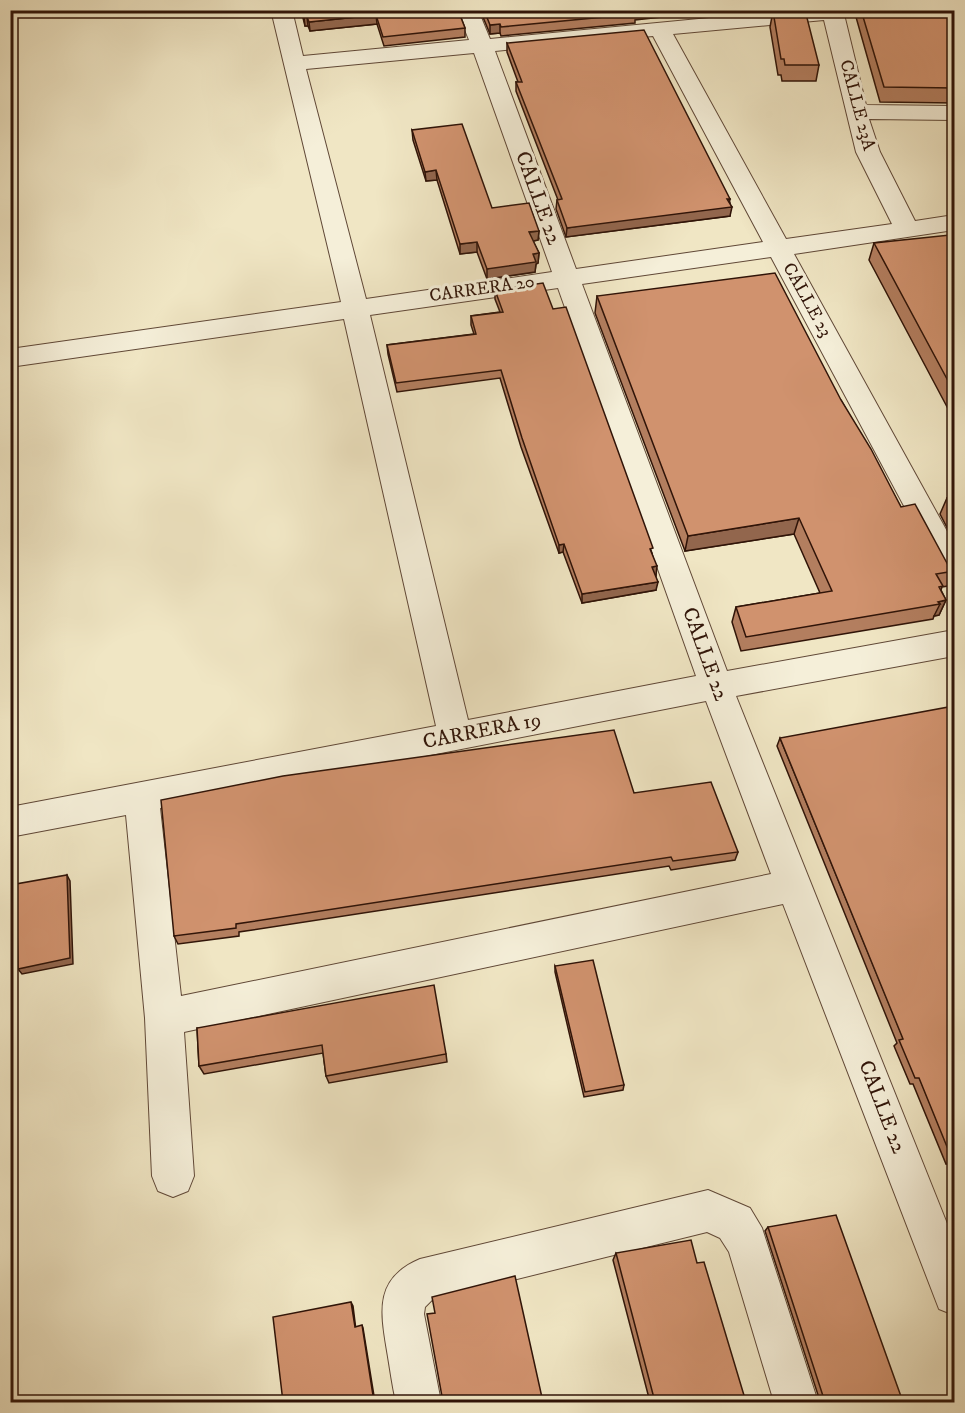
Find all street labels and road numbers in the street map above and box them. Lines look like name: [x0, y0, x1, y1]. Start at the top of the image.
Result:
street label: CALLE 23A: [834, 57, 880, 153]
street label: CALLE 22: [509, 148, 567, 249]
street label: CALLE 23: [778, 259, 836, 341]
street label: CARRERA 20: [428, 271, 536, 307]
street label: CALLE 22: [676, 604, 734, 705]
street label: CARRERA 19: [421, 707, 543, 755]
street label: CALLE 22: [852, 1057, 912, 1158]

